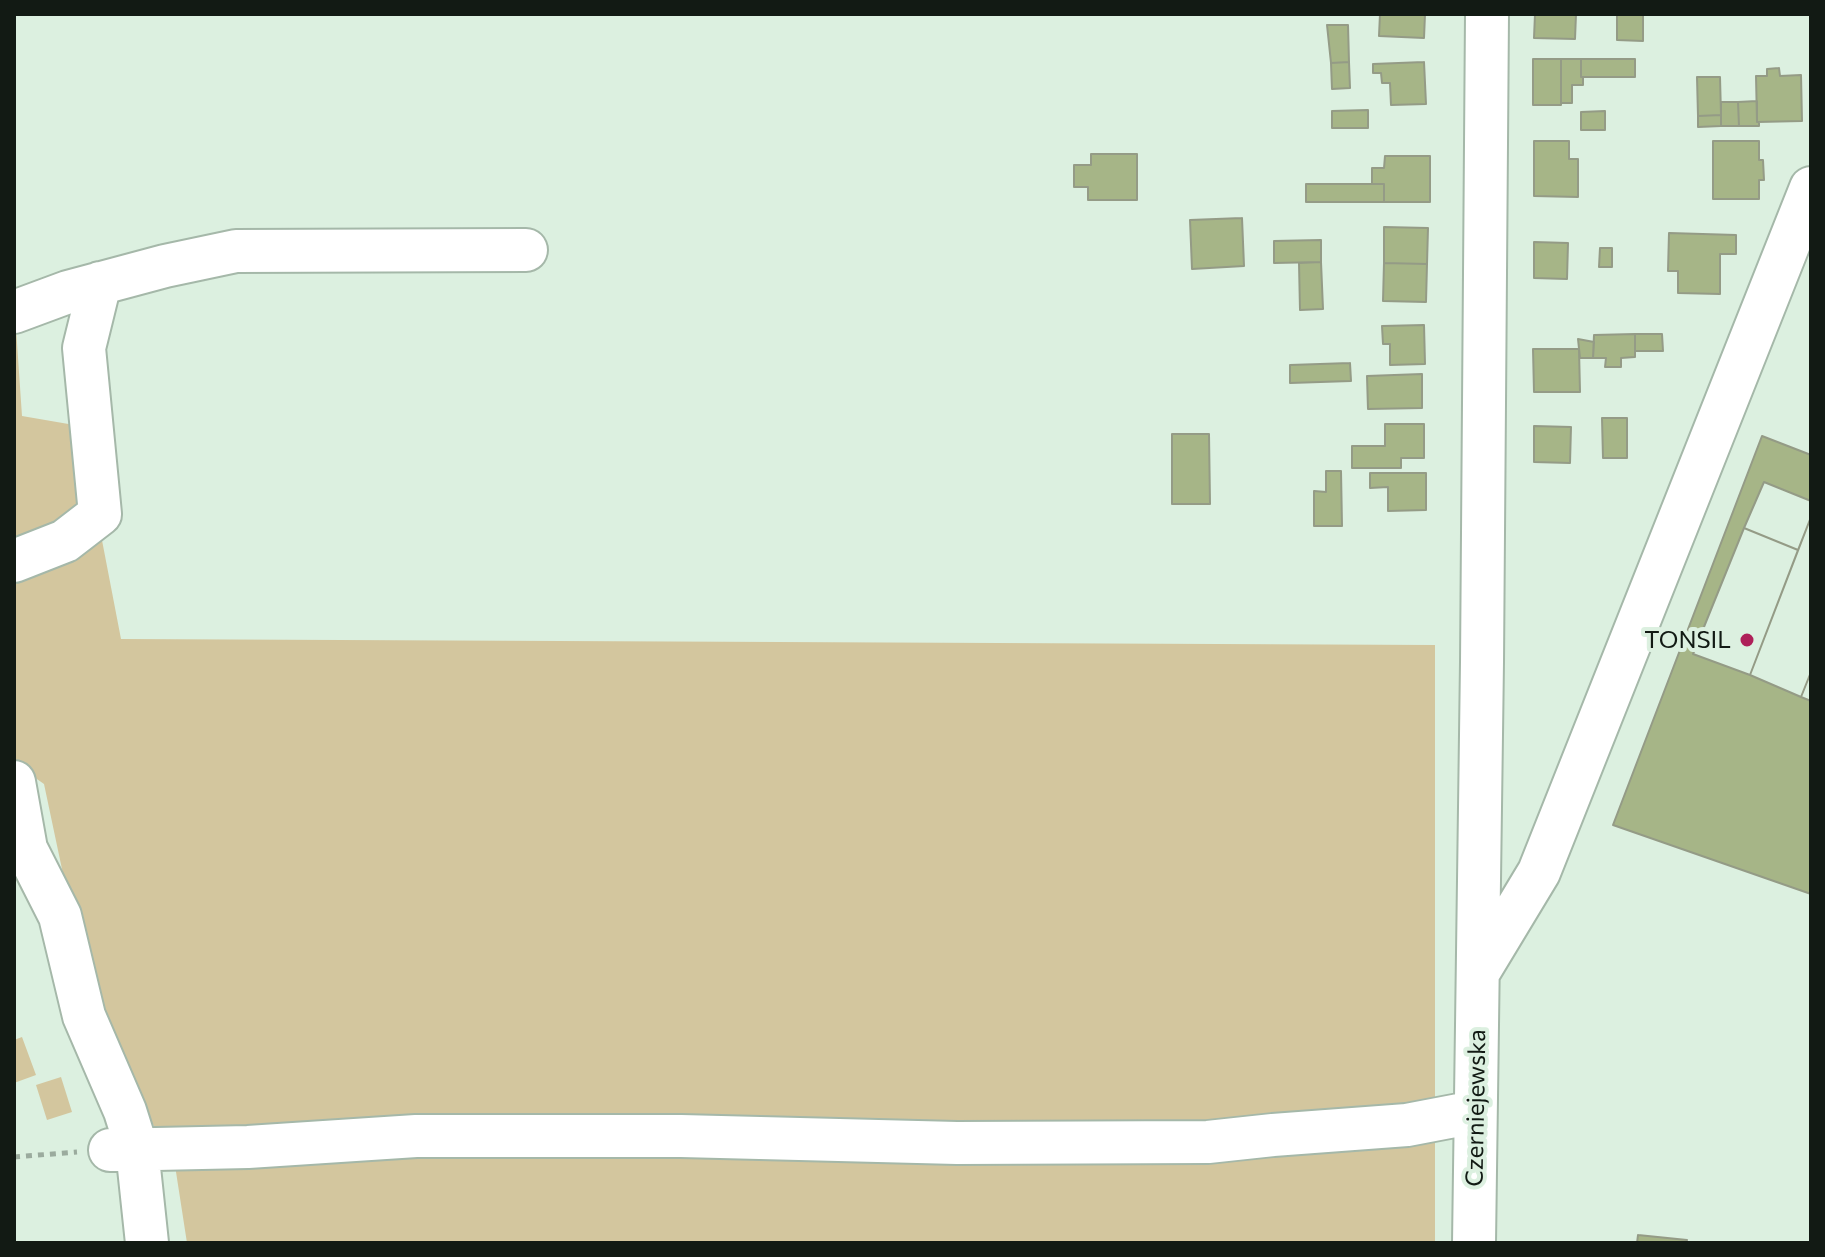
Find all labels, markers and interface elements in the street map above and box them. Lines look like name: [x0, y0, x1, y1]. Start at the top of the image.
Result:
place label: TONSIL: [1644, 626, 1731, 654]
marker: TONSIL: [1738, 631, 1756, 649]
street label: Czerniejewska: [1460, 1029, 1492, 1187]

